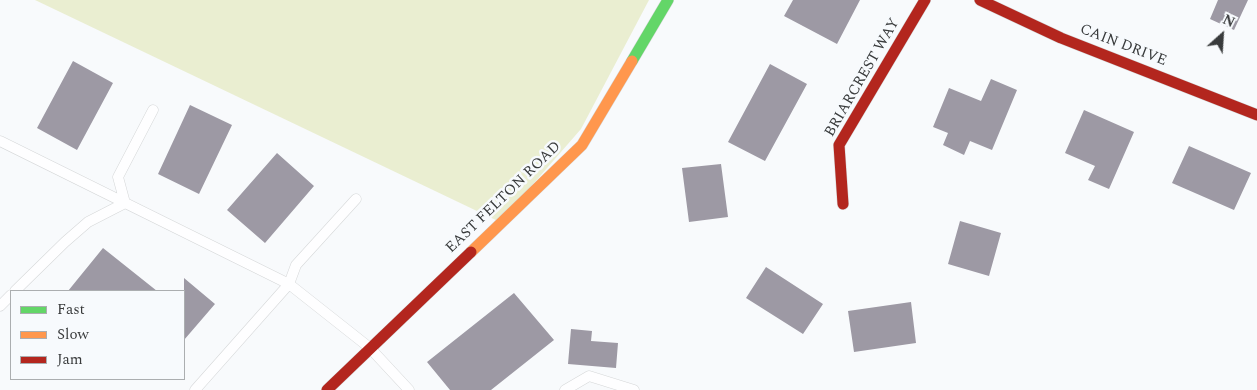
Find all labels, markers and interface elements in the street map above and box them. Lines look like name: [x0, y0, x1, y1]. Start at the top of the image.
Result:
text: N: [1219, 9, 1239, 33]
north arrow: [1197, 10, 1247, 60]
street label: BRIARCREST WAY: [822, 15, 904, 141]
street label: CAIN DRIVE: [1077, 21, 1169, 71]
street label: EAST FELTON ROAD: [443, 138, 565, 258]
legend: [10, 290, 185, 380]
text: Fast: [57, 298, 85, 321]
text: Slow: [57, 323, 89, 346]
text: Jam: [57, 348, 83, 371]

